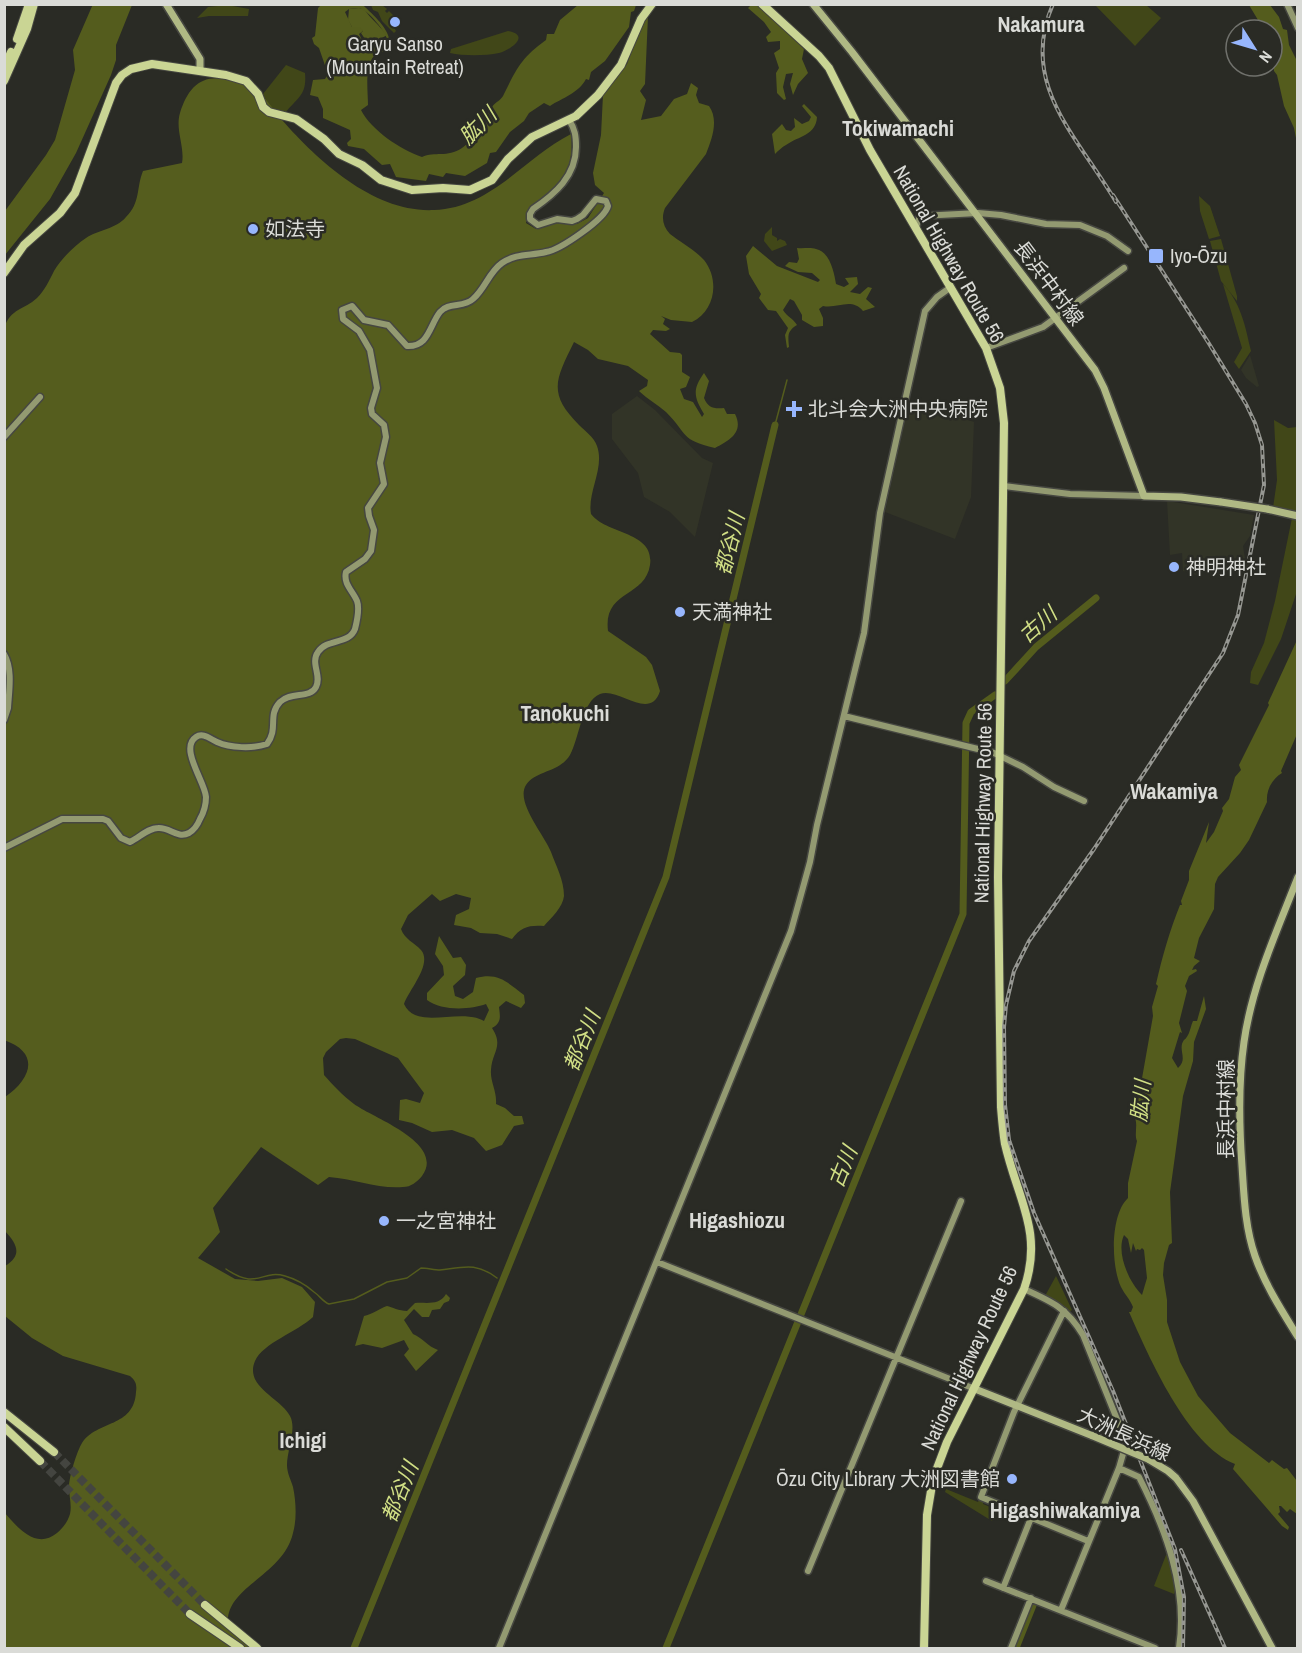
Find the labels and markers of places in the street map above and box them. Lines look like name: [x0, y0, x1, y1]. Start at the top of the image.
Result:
marker: Garyu Sanso (Mountain Retreat): [388, 15, 402, 29]
place label: Garyu Sanso (Mountain Retreat): [326, 30, 464, 80]
place label: 如法寺: [265, 215, 325, 242]
marker: 如法寺: [246, 222, 260, 236]
place label: Iyo-Ōzu: [1170, 242, 1227, 269]
marker: Iyo-Ōzu: [1147, 247, 1165, 265]
place label: 北斗会大洲中央病院: [808, 395, 988, 422]
marker: 北斗会大洲中央病院: [785, 400, 803, 418]
place label: 神明神社: [1186, 553, 1266, 580]
marker: 神明神社: [1167, 560, 1181, 574]
place label: 天満神社: [692, 598, 772, 625]
marker: 天満神社: [673, 605, 687, 619]
place label: 一之宮神社: [396, 1207, 496, 1234]
marker: 一之宮神社: [377, 1214, 391, 1228]
place label: Ōzu City Library 大洲図書館: [776, 1465, 1000, 1492]
marker: Ōzu City Library 大洲図書館: [1005, 1472, 1019, 1486]

